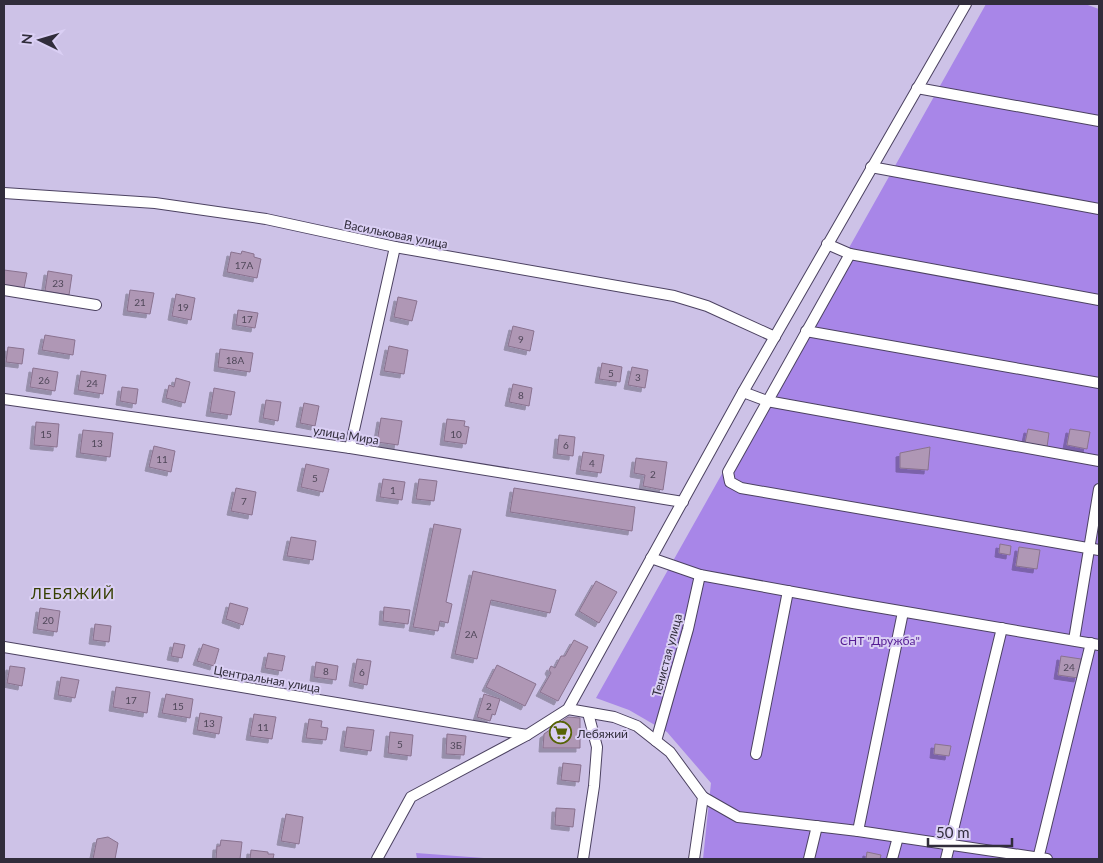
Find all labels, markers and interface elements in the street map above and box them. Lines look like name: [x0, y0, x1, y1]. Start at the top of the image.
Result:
north arrow: [15, 15, 65, 65]
text: N: [18, 33, 35, 45]
street label: Васильковая улица: [343, 217, 449, 251]
house number: 17А: [235, 259, 253, 271]
house number: 23: [52, 277, 64, 289]
house number: 21: [134, 296, 146, 308]
house number: 19: [177, 301, 189, 313]
house number: 17: [241, 313, 253, 325]
house number: 9: [518, 333, 524, 345]
house number: 18А: [226, 354, 244, 366]
house number: 5: [608, 367, 614, 379]
house number: 3: [635, 371, 641, 383]
house number: 26: [38, 374, 50, 386]
house number: 24: [86, 377, 98, 389]
house number: 8: [518, 389, 524, 401]
street label: улица Мира: [312, 422, 380, 448]
house number: 15: [40, 428, 52, 440]
house number: 10: [450, 428, 462, 440]
house number: 13: [91, 437, 103, 449]
house number: 6: [563, 439, 569, 451]
house number: 11: [156, 453, 168, 465]
house number: 4: [589, 457, 595, 469]
house number: 2: [650, 468, 656, 480]
house number: 5: [312, 472, 318, 484]
house number: 1: [390, 484, 396, 496]
house number: 7: [241, 495, 247, 507]
district label: ЛЕБЯЖИЙ: [30, 584, 115, 602]
street label: Тенистая улица: [649, 612, 685, 698]
house number: 20: [42, 614, 54, 626]
house number: 2А: [465, 628, 478, 640]
park label: СНТ "Дружба": [840, 633, 920, 648]
house number: 24: [1063, 661, 1075, 673]
street label: Центральная улица: [212, 662, 322, 696]
house number: 8: [323, 665, 329, 677]
house number: 6: [359, 666, 365, 678]
house number: 17: [125, 694, 137, 706]
house number: 15: [172, 700, 184, 712]
house number: 2: [486, 700, 492, 712]
house number: 13: [203, 717, 215, 729]
house number: 11: [257, 721, 269, 733]
supermarket icon: Лебяжий: [549, 721, 573, 745]
place label: Лебяжий: [576, 726, 628, 741]
house number: 5: [397, 738, 403, 750]
house number: 3Б: [450, 739, 462, 751]
scale bar: [928, 816, 1012, 848]
text: 50 m: [936, 823, 970, 841]

